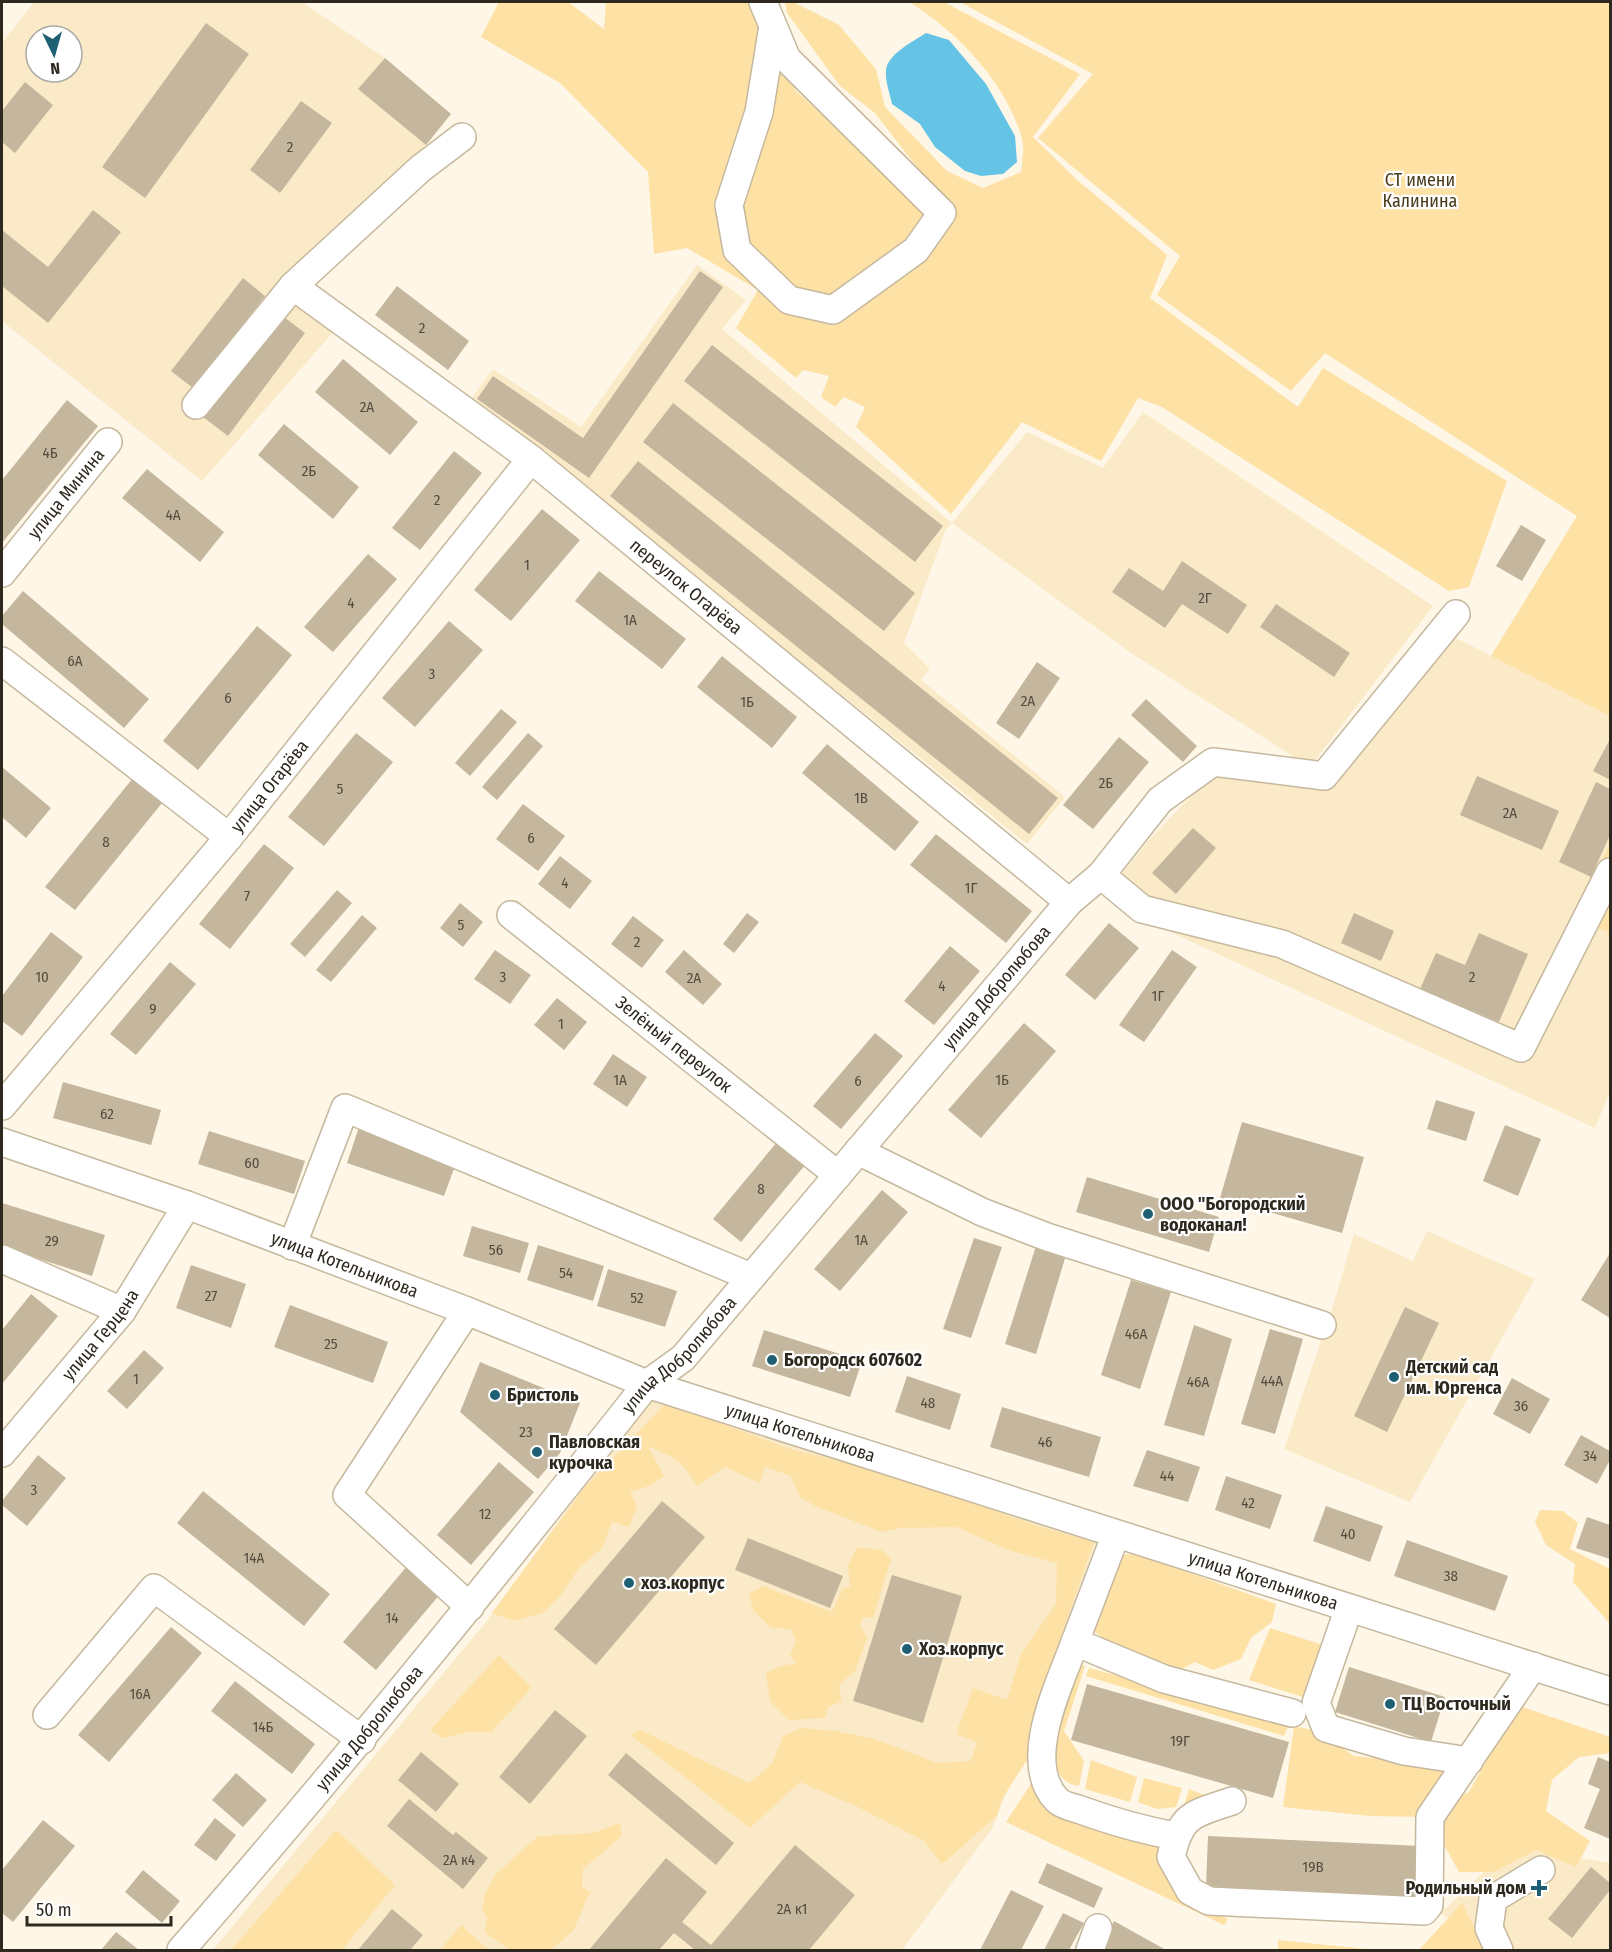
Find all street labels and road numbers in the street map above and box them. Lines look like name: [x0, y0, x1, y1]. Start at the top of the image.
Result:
street label: улица Минина: [23, 444, 109, 543]
street label: переулок Огарёва: [625, 534, 747, 639]
street label: улица Огарёва: [226, 735, 313, 837]
street label: улица Добролюбова: [938, 921, 1055, 1054]
street label: Зелёный переулок: [611, 991, 737, 1098]
street label: улица Котельникова: [268, 1227, 422, 1303]
street label: улица Герцена: [57, 1285, 144, 1385]
street label: улица Добролюбова: [617, 1292, 741, 1418]
street label: улица Котельникова: [723, 1399, 878, 1467]
street label: улица Котельникова: [1186, 1546, 1341, 1615]
street label: улица Добролюбова: [311, 1661, 427, 1795]

